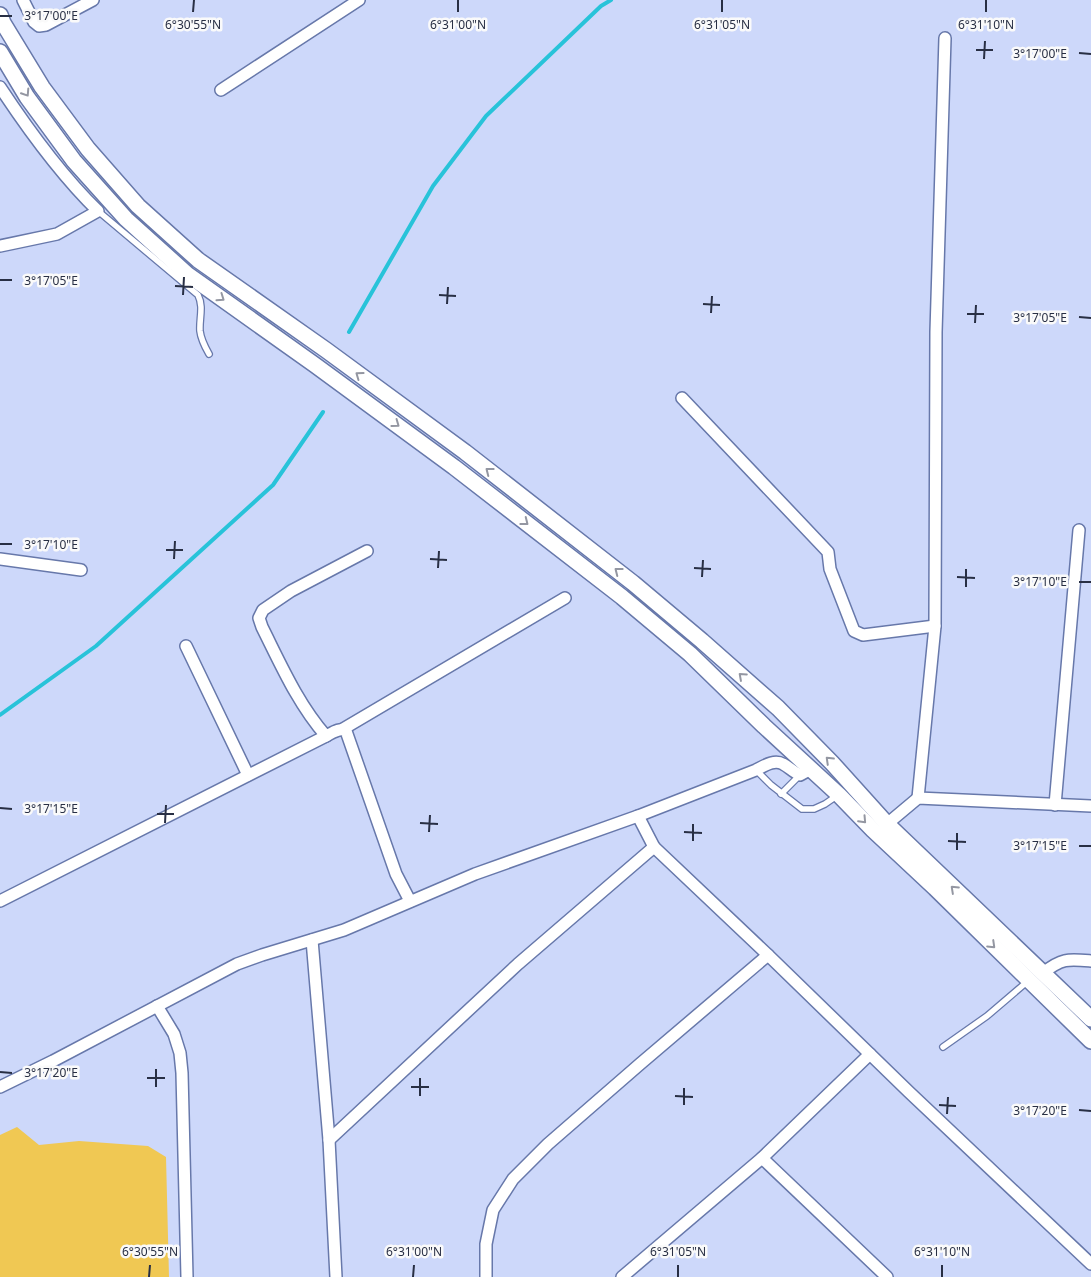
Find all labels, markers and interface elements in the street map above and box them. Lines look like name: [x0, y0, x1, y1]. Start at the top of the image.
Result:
text: 3°17'00"E: [24, 7, 78, 24]
text: 6°30'55"N: [165, 16, 221, 33]
text: 6°31'00"N: [430, 16, 486, 33]
text: 6°31'05"N: [694, 16, 750, 33]
text: 6°31'10"N: [958, 16, 1014, 33]
text: 3°17'00"E: [1013, 45, 1067, 62]
one-way arrow: [19, 88, 29, 97]
text: 3°17'05"E: [24, 272, 78, 289]
one-way arrow: [216, 292, 225, 301]
text: 3°17'05"E: [1013, 309, 1067, 326]
one-way arrow: [356, 372, 365, 380]
one-way arrow: [390, 418, 400, 427]
one-way arrow: [486, 468, 495, 477]
one-way arrow: [519, 516, 528, 524]
text: 3°17'10"E: [24, 536, 78, 553]
one-way arrow: [615, 568, 624, 576]
text: 3°17'10"E: [1013, 573, 1067, 590]
one-way arrow: [738, 673, 747, 682]
one-way arrow: [826, 757, 835, 766]
text: 3°17'15"E: [24, 800, 78, 817]
one-way arrow: [857, 814, 866, 823]
text: 3°17'15"E: [1013, 837, 1067, 854]
one-way arrow: [951, 886, 960, 895]
one-way arrow: [986, 939, 995, 948]
text: 3°17'20"E: [24, 1064, 78, 1081]
text: 3°17'20"E: [1013, 1102, 1067, 1119]
text: 6°30'55"N: [122, 1243, 178, 1260]
text: 6°31'00"N: [386, 1243, 442, 1260]
text: 6°31'05"N: [650, 1243, 706, 1260]
text: 6°31'10"N: [914, 1243, 970, 1260]

